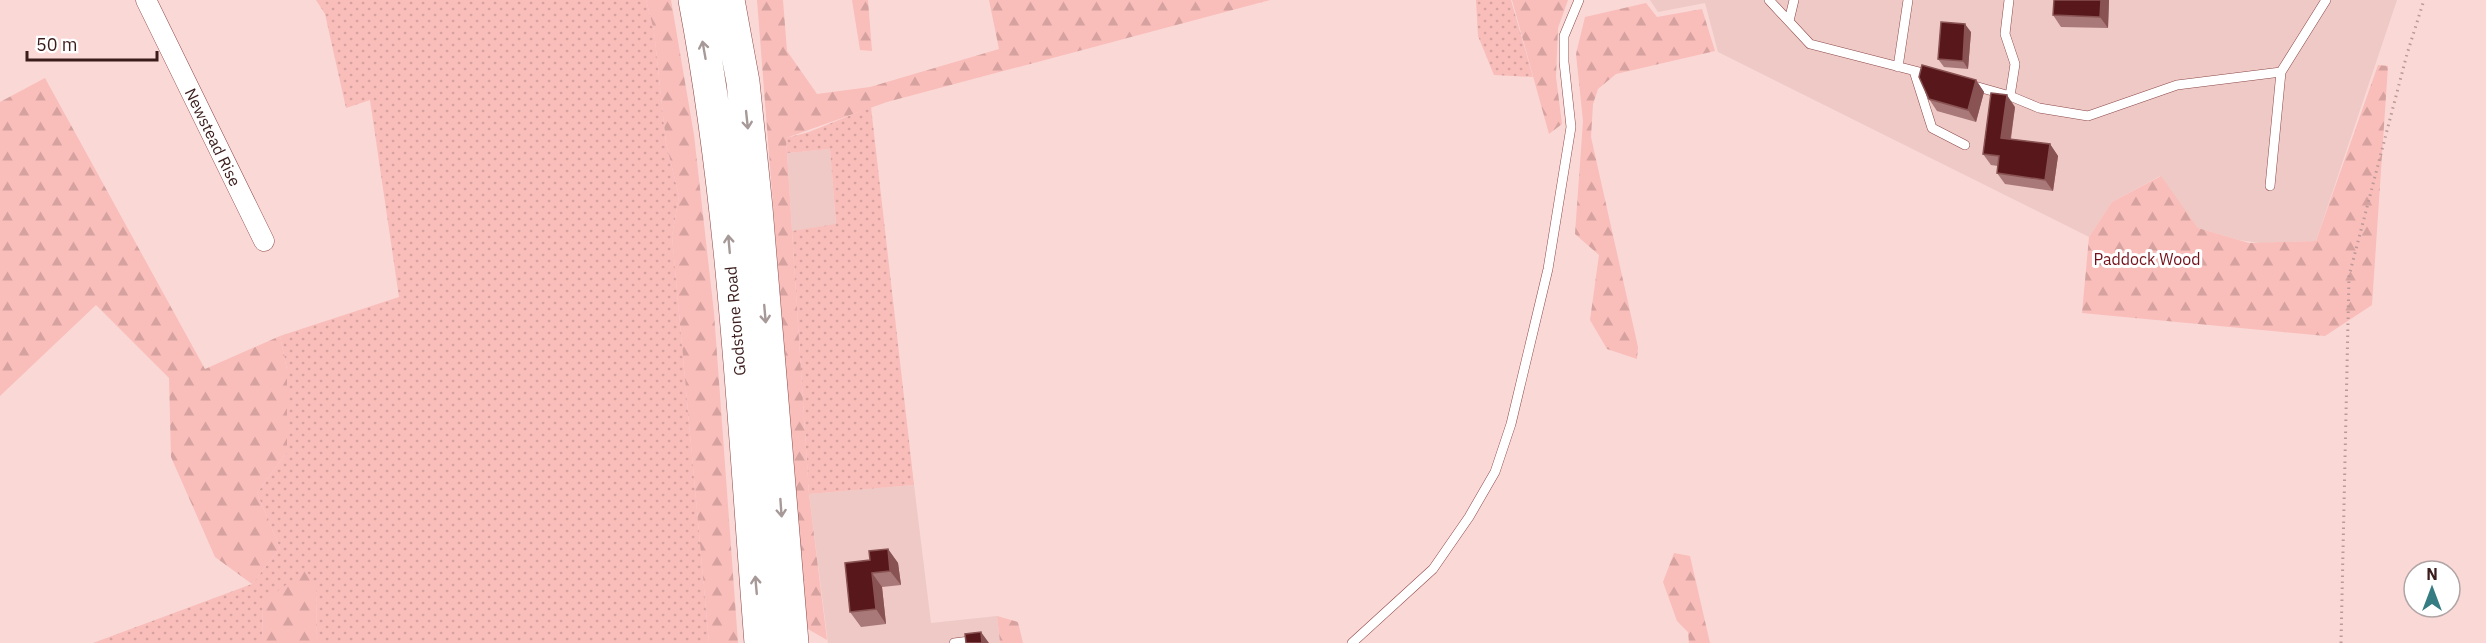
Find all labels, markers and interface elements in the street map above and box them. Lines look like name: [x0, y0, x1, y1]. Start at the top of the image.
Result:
scale bar: [27, 24, 158, 62]
text: 50 m: [36, 33, 78, 56]
one-way arrow: [699, 41, 710, 61]
street label: Newstead Rise: [181, 85, 245, 190]
one-way arrow: [742, 109, 753, 129]
one-way arrow: [723, 234, 734, 254]
park label: Paddock Wood: [2093, 249, 2201, 269]
street label: Godstone Road: [720, 265, 750, 377]
one-way arrow: [760, 304, 771, 323]
one-way arrow: [776, 498, 787, 518]
north arrow: [2402, 559, 2462, 619]
text: N: [2426, 564, 2438, 584]
one-way arrow: [750, 575, 761, 595]

